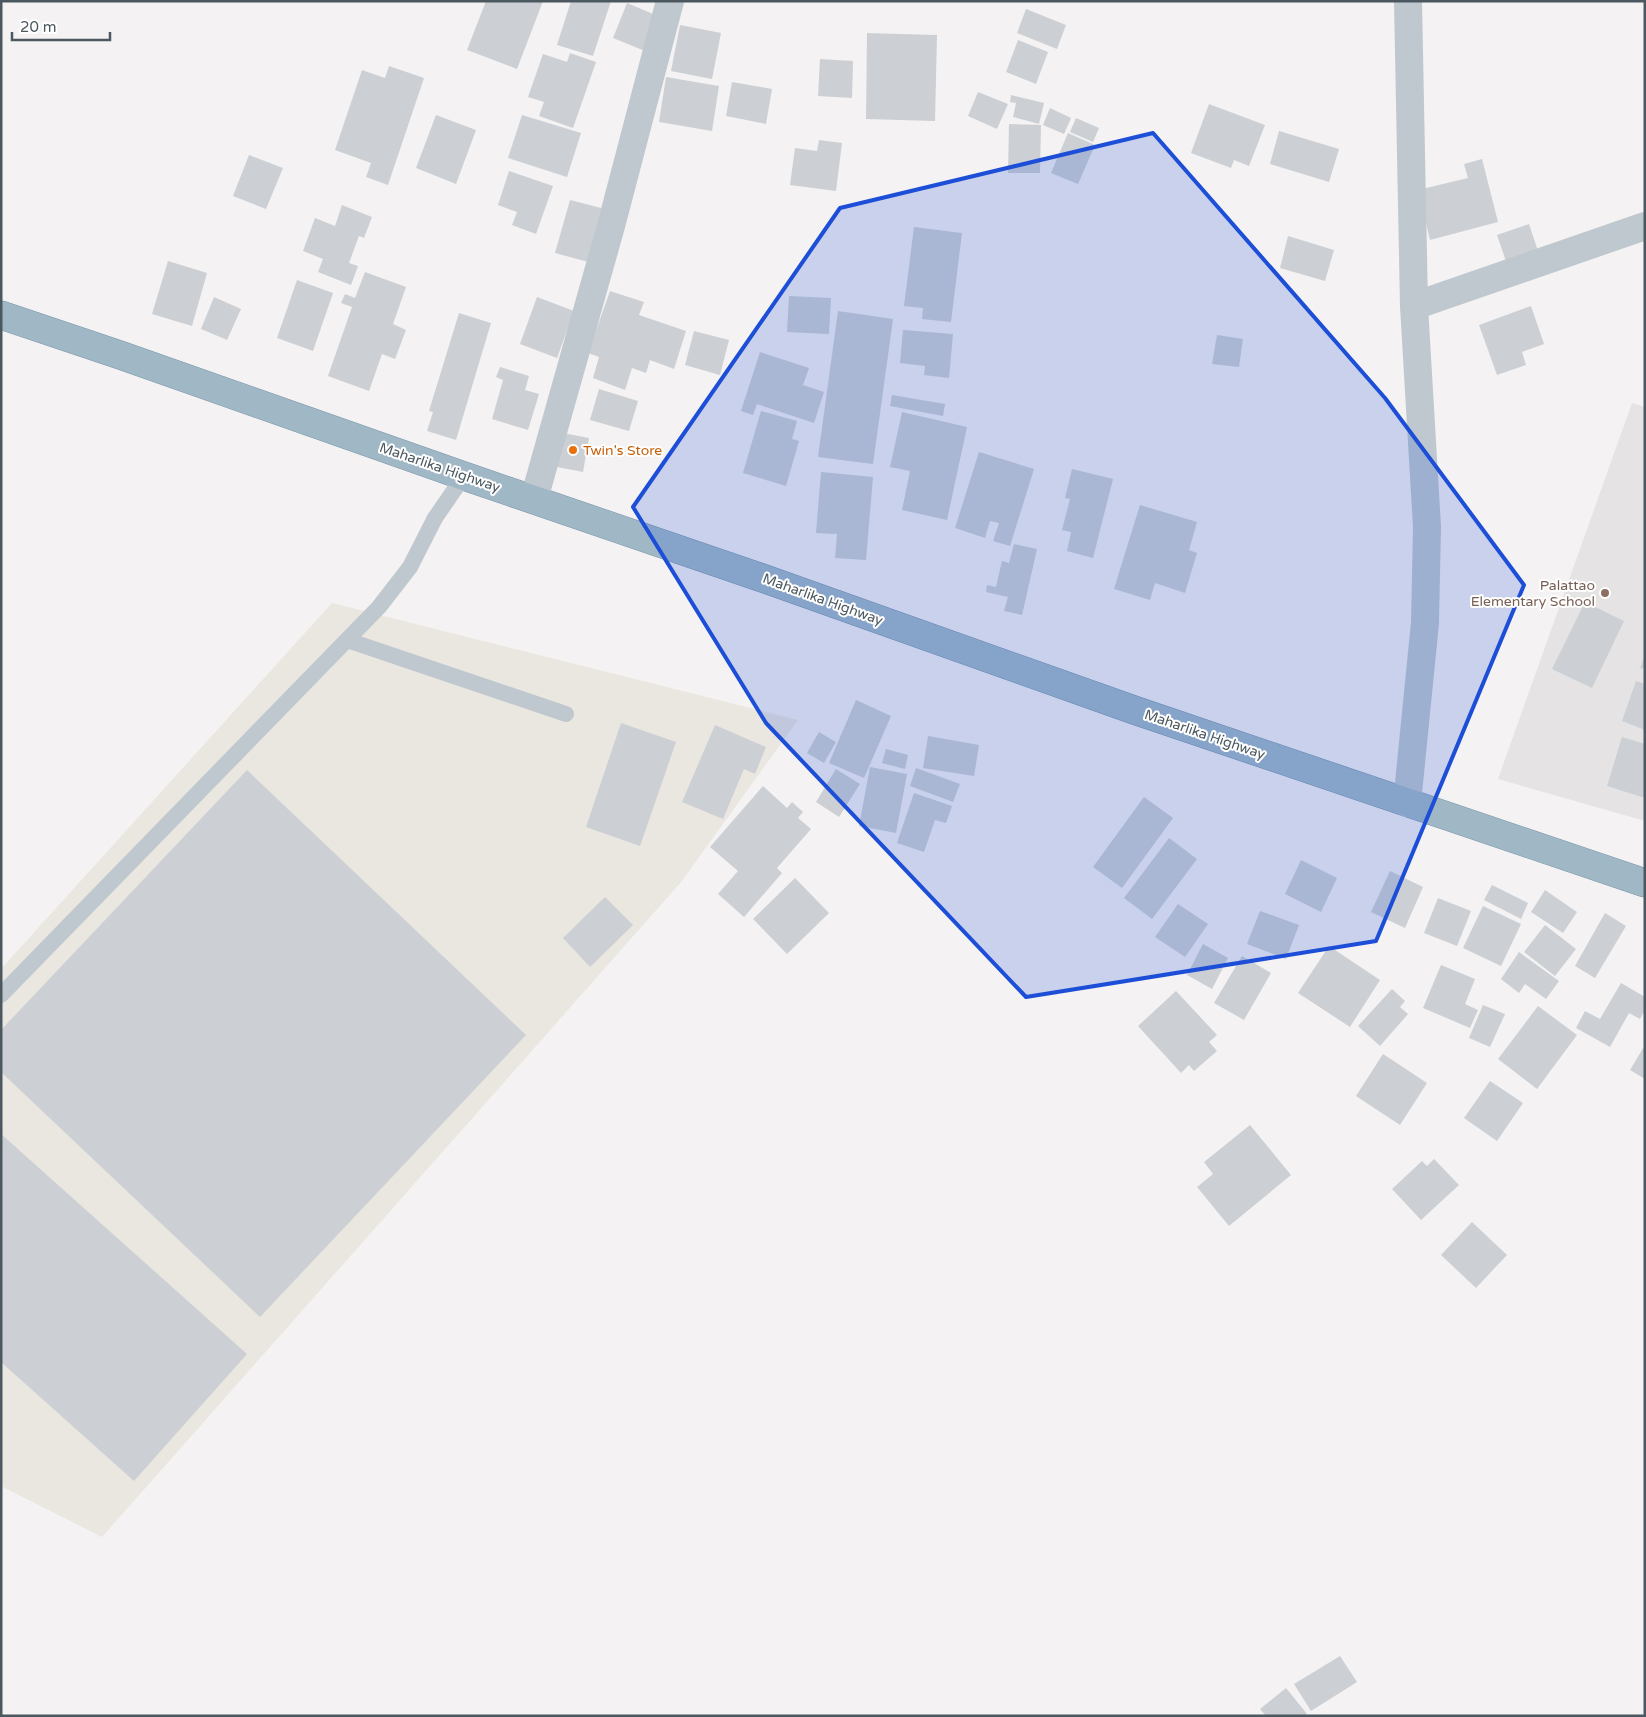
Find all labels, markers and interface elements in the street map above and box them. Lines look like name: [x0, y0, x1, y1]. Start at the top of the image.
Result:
scale bar: [12, 10, 110, 42]
text: 20 m: [20, 18, 57, 36]
street label: Maharlika Highway: [377, 439, 503, 496]
place label: Twin's Store: [583, 442, 662, 459]
marker: Twin's Store: [567, 444, 579, 456]
street label: Maharlika Highway: [760, 570, 886, 629]
place label: Palattao Elementary School: [1471, 577, 1595, 610]
marker: Palattao Elementary School: [1599, 587, 1611, 599]
street label: Maharlika Highway: [1142, 706, 1268, 763]

